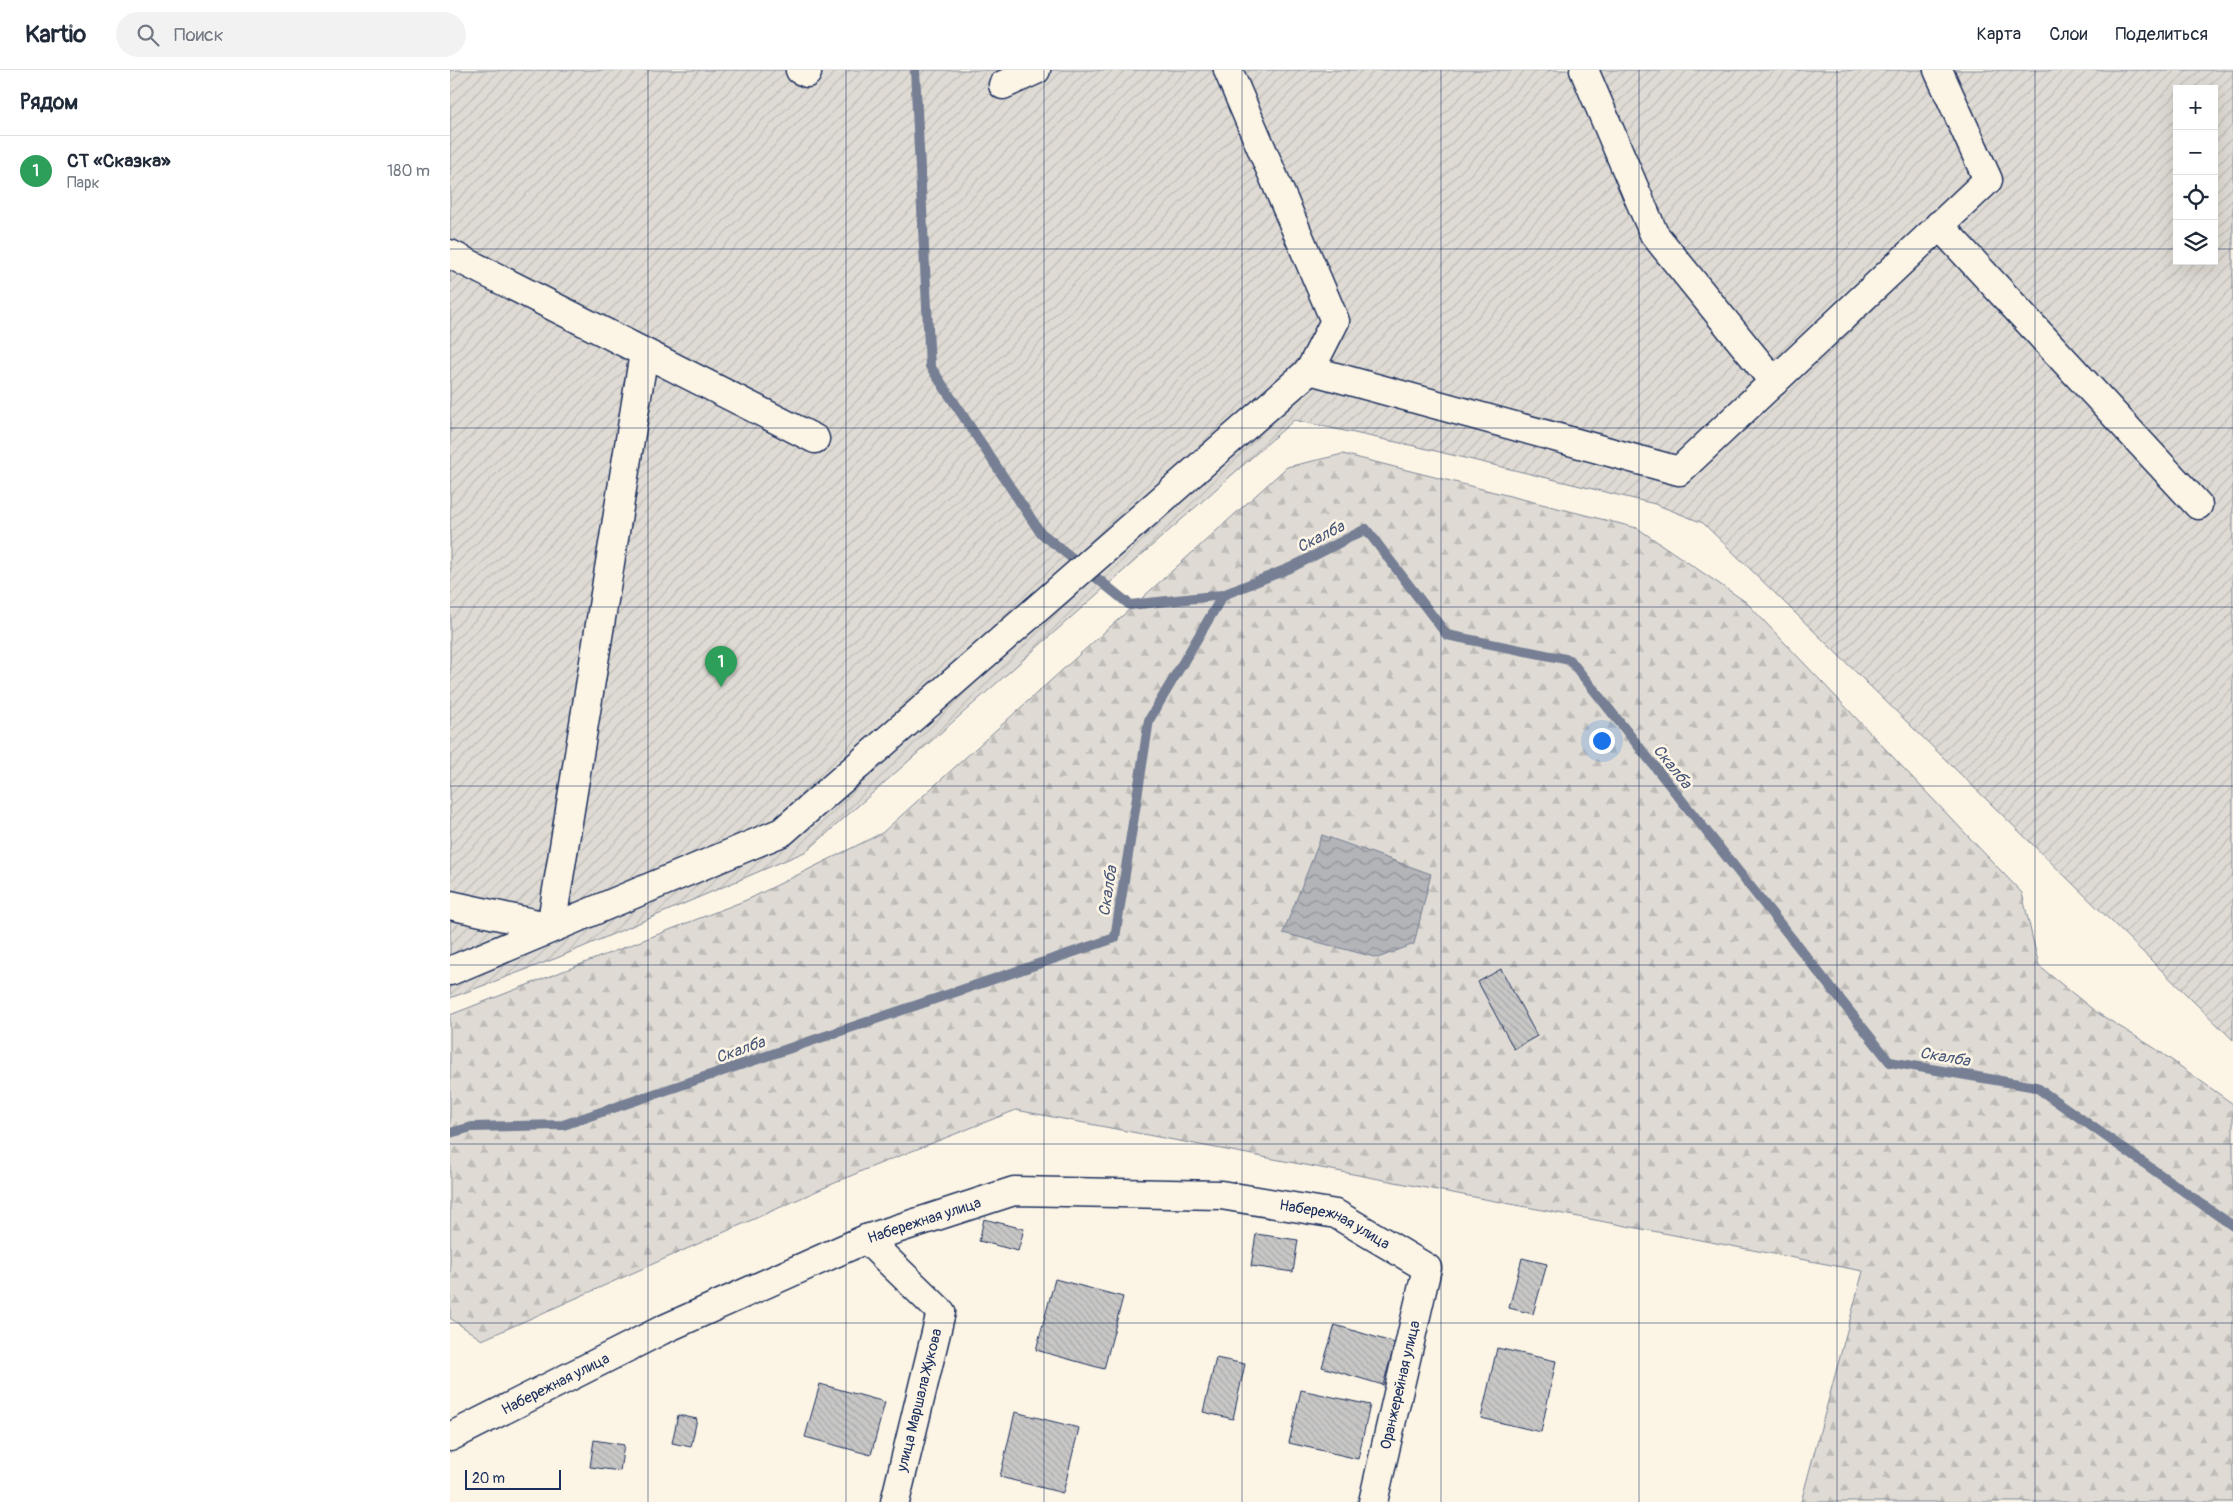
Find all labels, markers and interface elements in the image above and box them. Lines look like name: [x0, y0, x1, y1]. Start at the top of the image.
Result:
search box: [116, 12, 466, 57]
text: Kartio: [25, 20, 86, 49]
icon: search: [134, 21, 162, 49]
text: Поиск: [174, 23, 224, 47]
text: Карта: [1977, 23, 2021, 46]
text: Слои: [2049, 23, 2087, 46]
text: Поделиться: [2115, 23, 2208, 46]
map controls: [2173, 85, 2218, 265]
button: +: [2173, 85, 2218, 130]
text: Рядом: [20, 89, 78, 116]
button: −: [2173, 130, 2218, 175]
text: СТ «Сказка»: [67, 149, 171, 173]
text: 1: [33, 161, 39, 181]
text: 180 m: [387, 161, 430, 181]
text: Парк: [67, 173, 100, 193]
button: locate: [2173, 175, 2218, 220]
button: layers: [2173, 220, 2218, 265]
water label: Скалба: [1293, 516, 1349, 557]
pin: 1: [705, 646, 737, 687]
your location: [1589, 728, 1615, 754]
water label: Скалба: [1649, 741, 1697, 794]
water label: Скалба: [1094, 863, 1122, 918]
water label: Скалба: [713, 1032, 769, 1068]
water label: Скалба: [1918, 1043, 1973, 1071]
street label: Набережная улица: [865, 1193, 984, 1248]
street label: Набережная улица: [1278, 1196, 1393, 1254]
street label: Оранжерейная улица: [1376, 1319, 1425, 1451]
street label: улица Маршала Жукова: [892, 1327, 946, 1475]
street label: Набережная улица: [498, 1349, 613, 1419]
scale bar: [465, 1467, 561, 1490]
text: 20 m: [472, 1470, 505, 1487]

